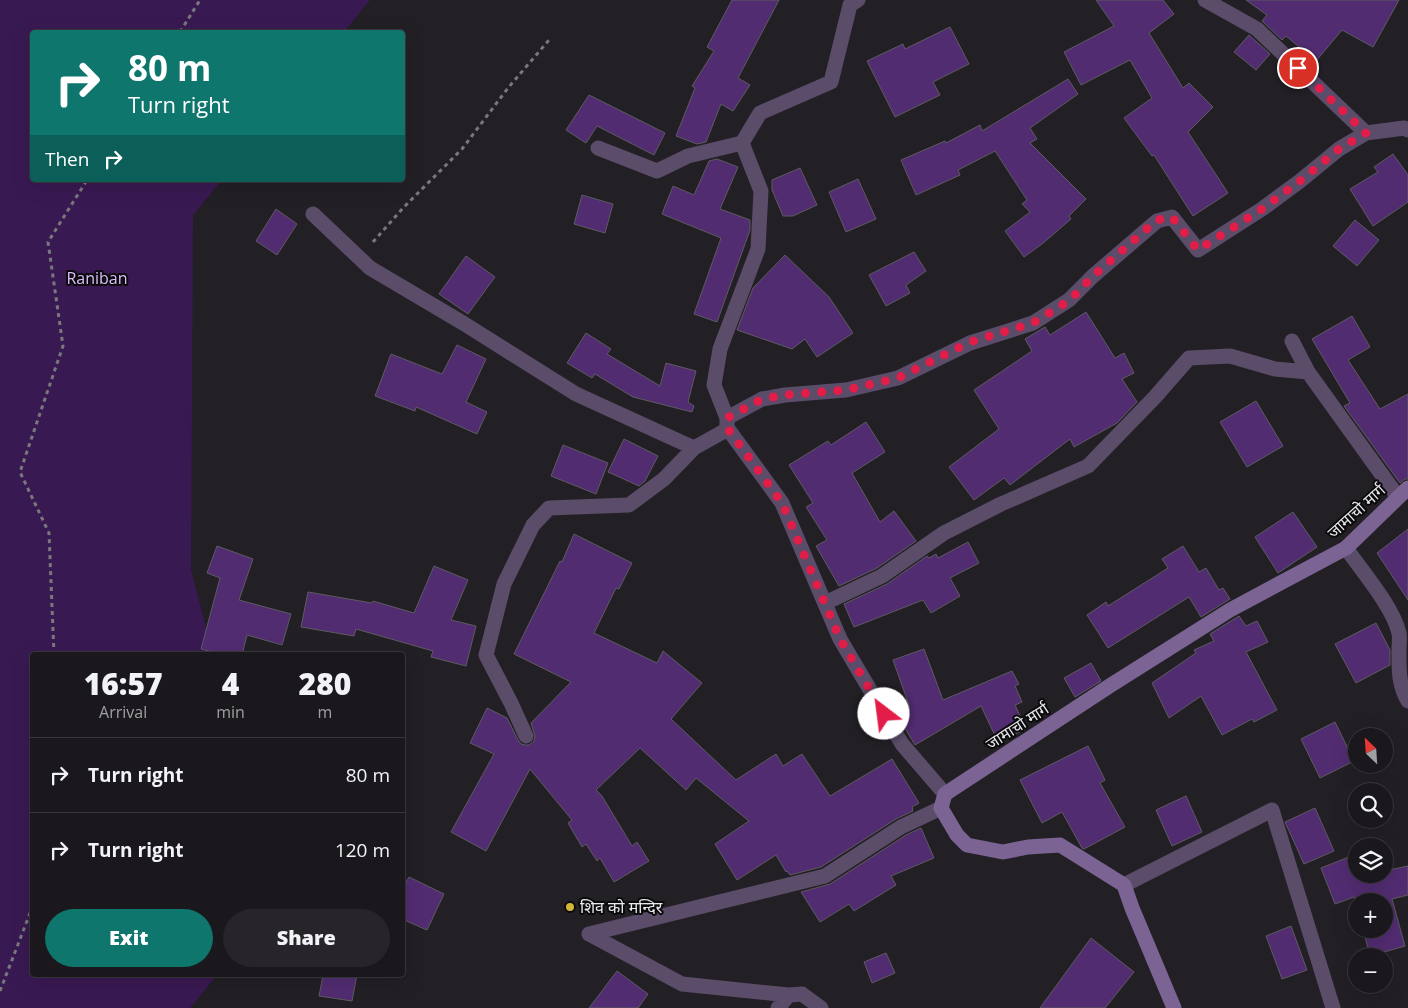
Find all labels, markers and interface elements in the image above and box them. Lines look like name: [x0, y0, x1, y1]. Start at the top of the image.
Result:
text: 80 m: [128, 44, 211, 91]
pin: [1277, 47, 1319, 89]
icon: right: [45, 50, 110, 115]
icon: arrive: [1284, 54, 1312, 82]
text: Turn right: [128, 89, 230, 119]
icon: right: [99, 145, 127, 173]
text: Then: [45, 146, 89, 172]
park label: Raniban: [66, 267, 128, 289]
street label: जामाचो मार्ग: [1322, 478, 1390, 543]
text: 16:57: [84, 663, 163, 704]
text: 4: [222, 663, 239, 704]
text: 280: [299, 663, 351, 704]
position arrow: [857, 687, 909, 739]
street label: जामाचो मार्ग: [981, 697, 1054, 755]
text: Arrival: [99, 701, 147, 723]
text: min: [216, 701, 245, 723]
text: m: [318, 701, 332, 723]
north arrow: [1348, 728, 1392, 772]
map controls: [1348, 728, 1393, 993]
icon: right: [45, 761, 73, 789]
text: Turn right: [88, 762, 183, 788]
text: 80 m: [346, 762, 390, 788]
button: search: [1348, 783, 1393, 828]
icon: right: [45, 836, 73, 864]
text: Turn right: [88, 837, 183, 863]
text: 120 m: [335, 837, 390, 863]
button: layers: [1348, 838, 1393, 883]
button: +: [1348, 893, 1393, 938]
place label: शिव को मन्दिर: [580, 896, 663, 918]
marker: शिव को मन्दिर: [564, 901, 576, 913]
button: Exit: [45, 909, 213, 967]
button: Share: [223, 909, 390, 967]
button: −: [1348, 948, 1393, 993]

